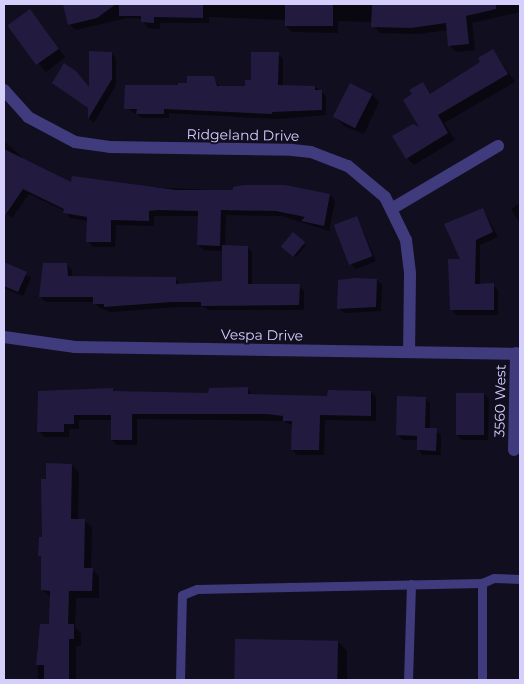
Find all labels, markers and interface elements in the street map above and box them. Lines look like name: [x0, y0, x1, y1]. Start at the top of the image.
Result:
street label: Ridgeland Drive: [186, 126, 300, 144]
street label: Vespa Drive: [221, 326, 303, 344]
street label: 3560 West: [491, 364, 509, 438]

